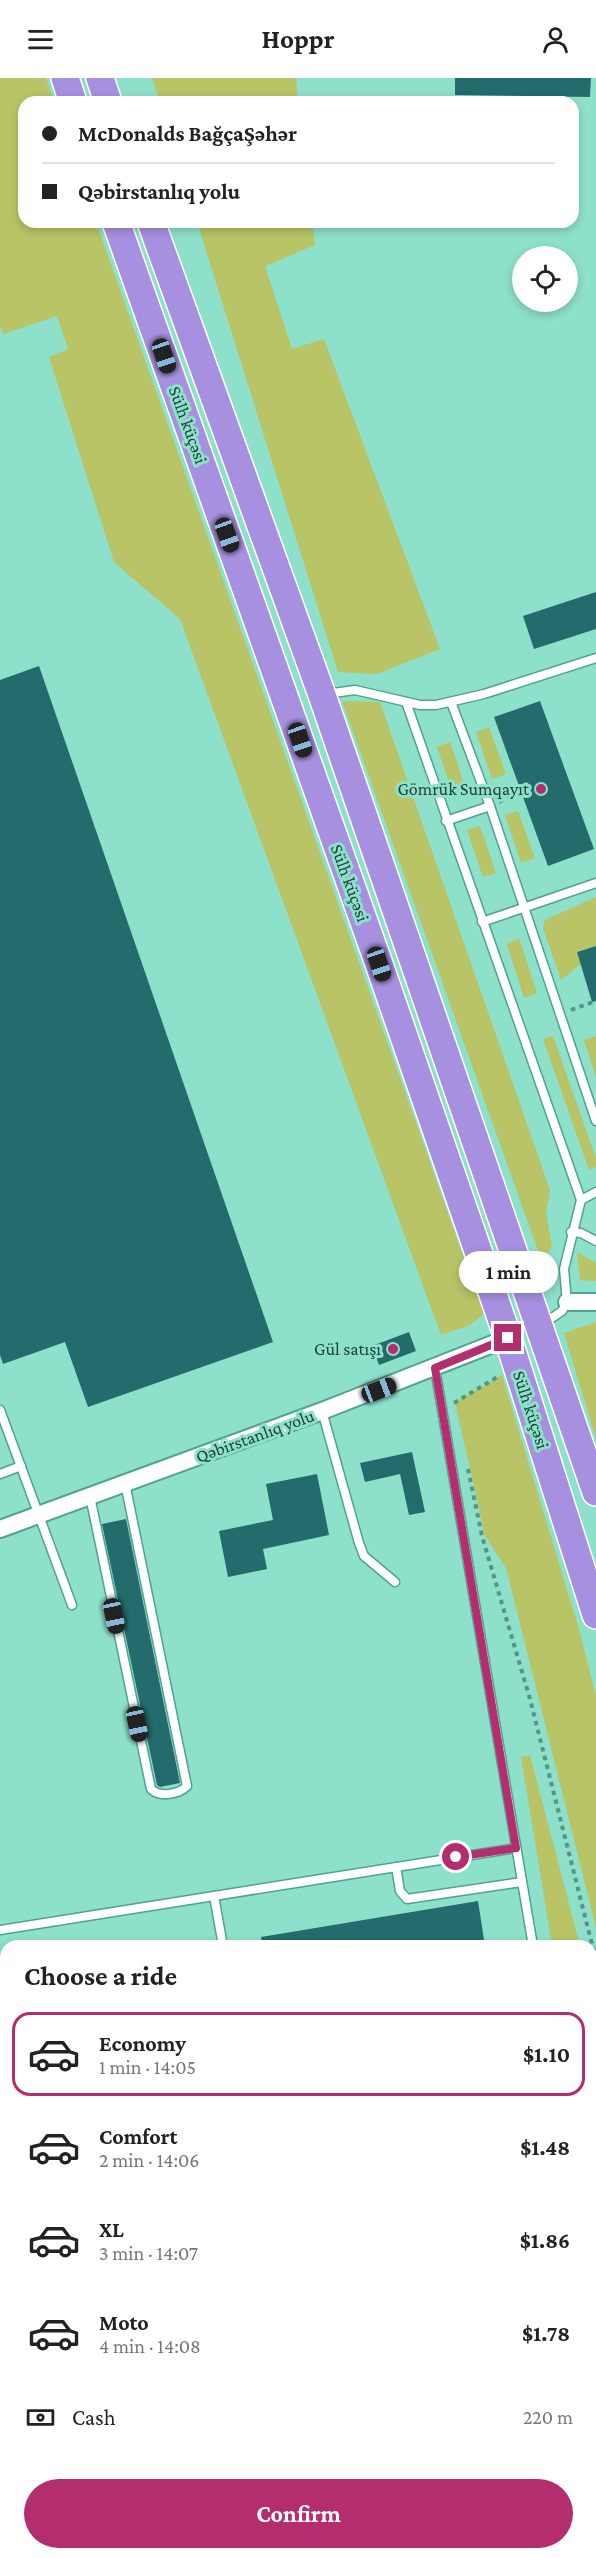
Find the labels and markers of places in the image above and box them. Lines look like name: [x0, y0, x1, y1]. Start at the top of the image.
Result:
place label: Gömrük Sumqayıt: [397, 779, 530, 799]
marker: Gömrük Sumqayıt: [534, 782, 548, 796]
place label: Gül satışı: [314, 1339, 381, 1359]
marker: Gül satışı: [386, 1342, 400, 1356]

